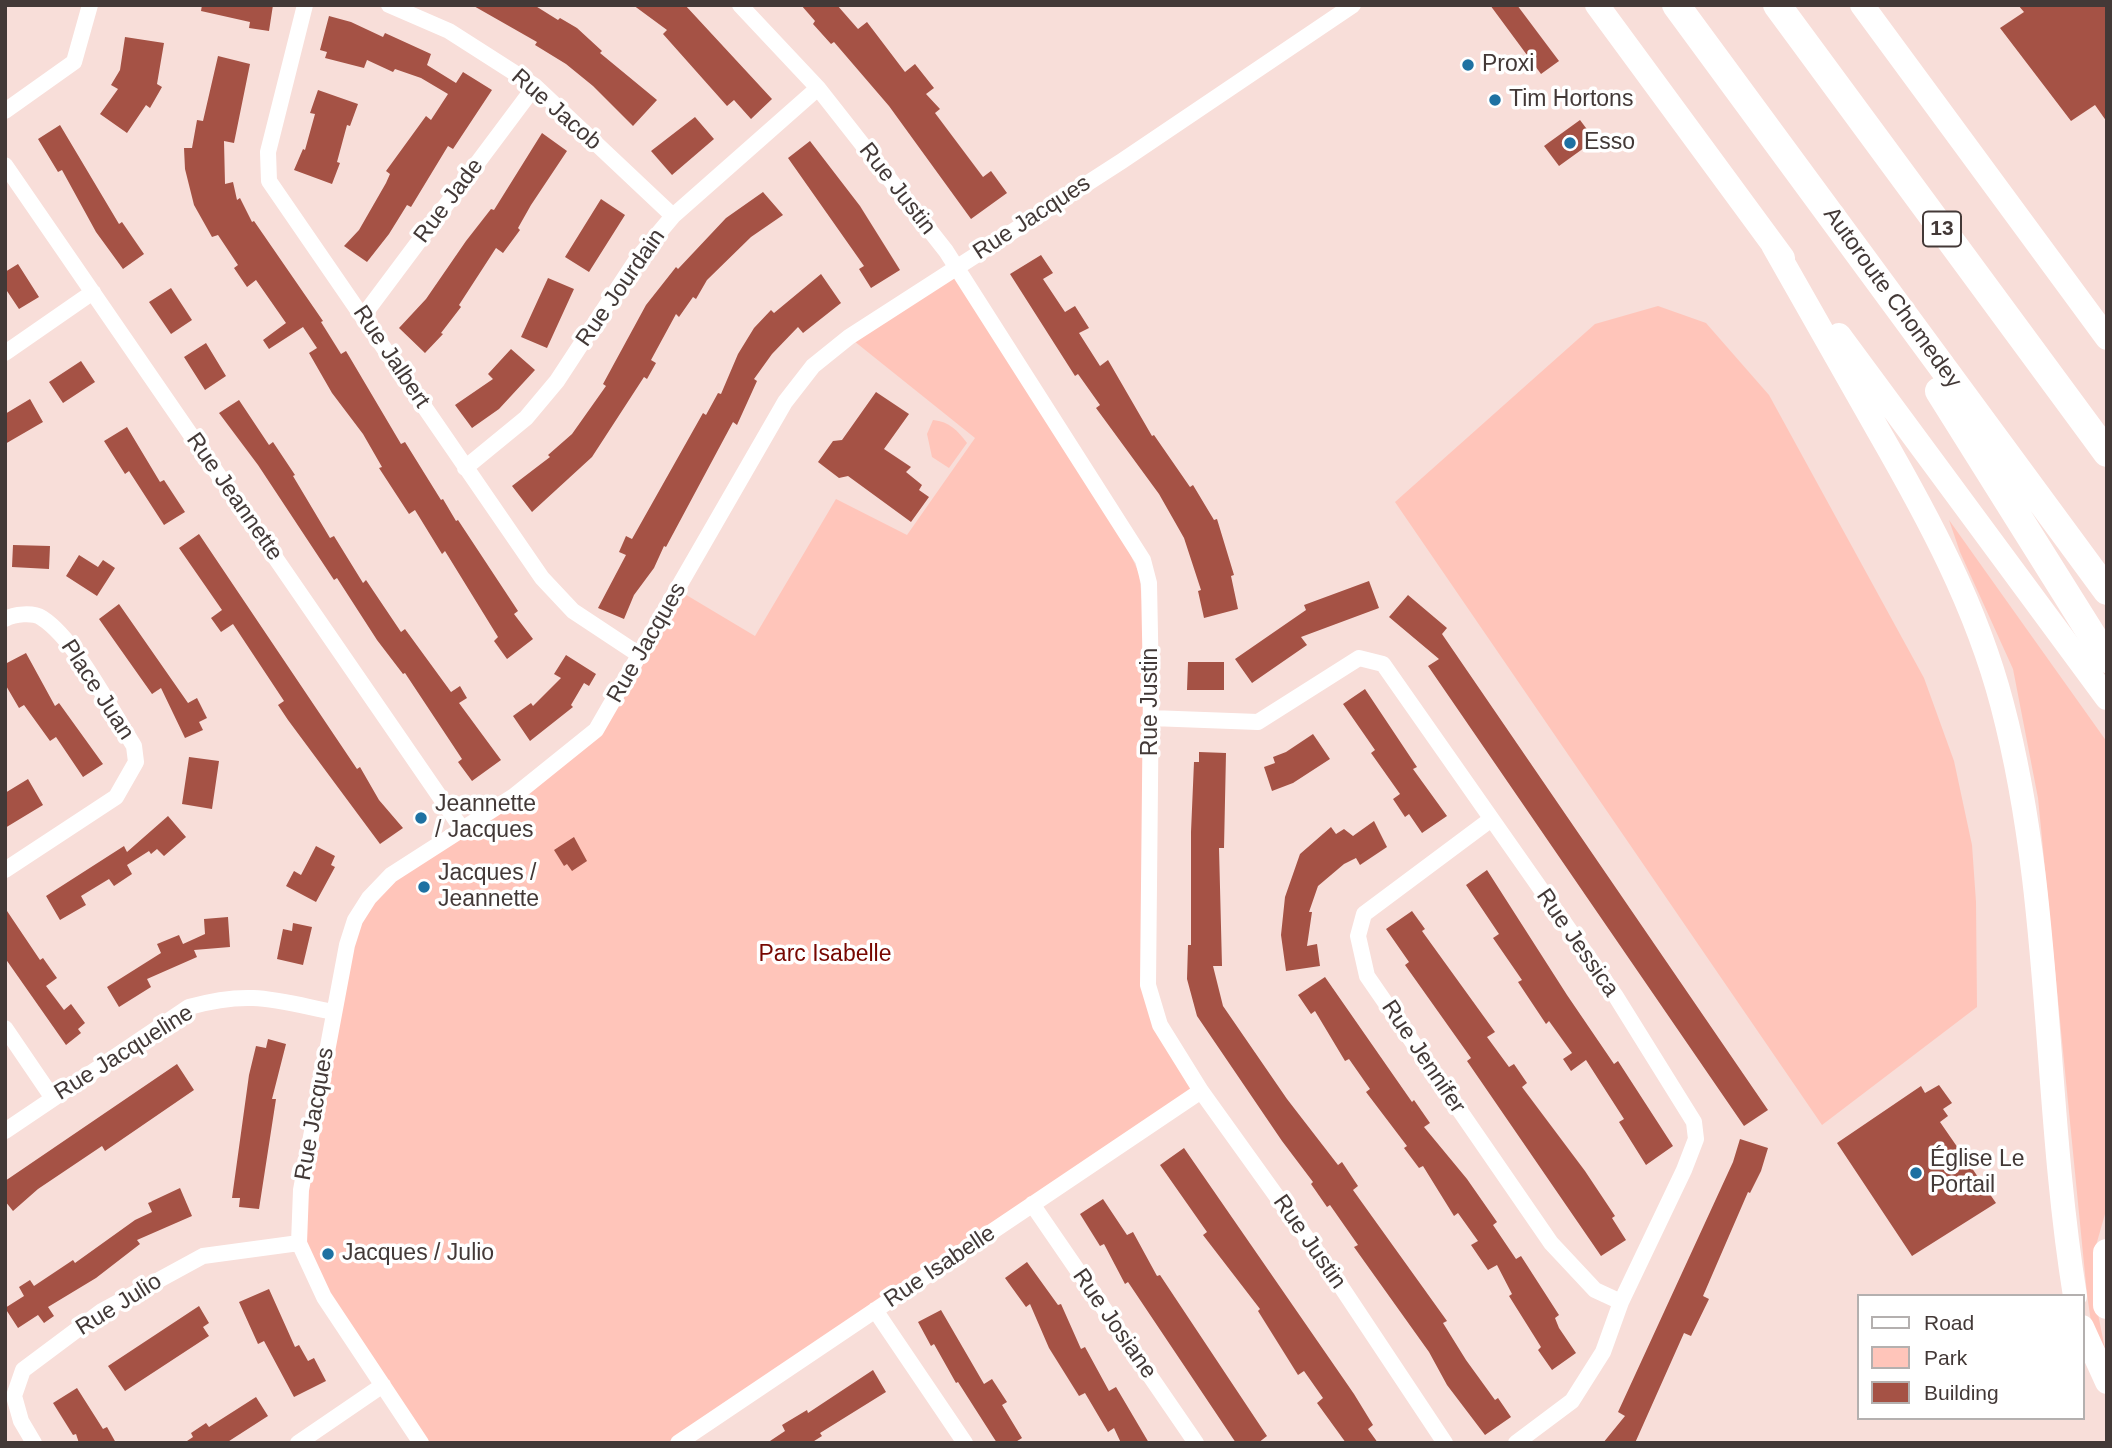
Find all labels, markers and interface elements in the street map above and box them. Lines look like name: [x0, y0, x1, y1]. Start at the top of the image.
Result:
place label: Proxi: [1482, 51, 1534, 79]
marker: Proxi: [1460, 57, 1476, 73]
street label: Rue Jacob: [505, 64, 607, 156]
place label: Tim Hortons: [1509, 86, 1633, 114]
marker: Tim Hortons: [1487, 92, 1503, 108]
place label: Esso: [1584, 129, 1635, 157]
marker: Esso: [1562, 135, 1578, 151]
street label: Rue Justin: [853, 138, 941, 240]
street label: Rue Jade: [408, 153, 490, 249]
street label: Rue Jacques: [968, 170, 1096, 266]
street label: Autoroute Chomedey: [1817, 202, 1967, 394]
road number: 13: [1923, 212, 1961, 246]
street label: Rue Jourdain: [570, 224, 672, 352]
street label: Rue Jalbert: [347, 301, 435, 413]
street label: Rue Jeannette: [180, 428, 288, 566]
street label: Rue Jacques: [601, 578, 693, 708]
street label: Place Juan: [54, 635, 140, 745]
street label: Rue Justin: [1137, 648, 1165, 756]
place label: Jeannette / Jacques: [435, 791, 536, 845]
marker: Jeannette / Jacques: [413, 810, 429, 826]
place label: Jacques / Jeannette: [438, 860, 539, 914]
marker: Jacques / Jeannette: [416, 879, 432, 895]
street label: Rue Jessica: [1530, 884, 1624, 1002]
park label: Parc Isabelle: [759, 941, 891, 969]
street label: Rue Jennifer: [1375, 995, 1471, 1119]
street label: Rue Jacqueline: [49, 999, 199, 1107]
street label: Rue Jacques: [290, 1045, 340, 1183]
place label: Église Le Portail: [1930, 1146, 2025, 1200]
marker: Église Le Portail: [1908, 1165, 1924, 1181]
street label: Rue Justin: [1267, 1190, 1351, 1294]
street label: Rue Isabelle: [879, 1220, 1001, 1314]
place label: Jacques / Julio: [342, 1240, 494, 1268]
marker: Jacques / Julio: [320, 1246, 336, 1262]
street label: Rue Josiane: [1066, 1264, 1162, 1384]
street label: Rue Julio: [71, 1268, 167, 1342]
legend: [1856, 1294, 2084, 1420]
text: Road: [1924, 1311, 1974, 1334]
text: Park: [1924, 1346, 1967, 1369]
text: Building: [1924, 1381, 1999, 1404]

